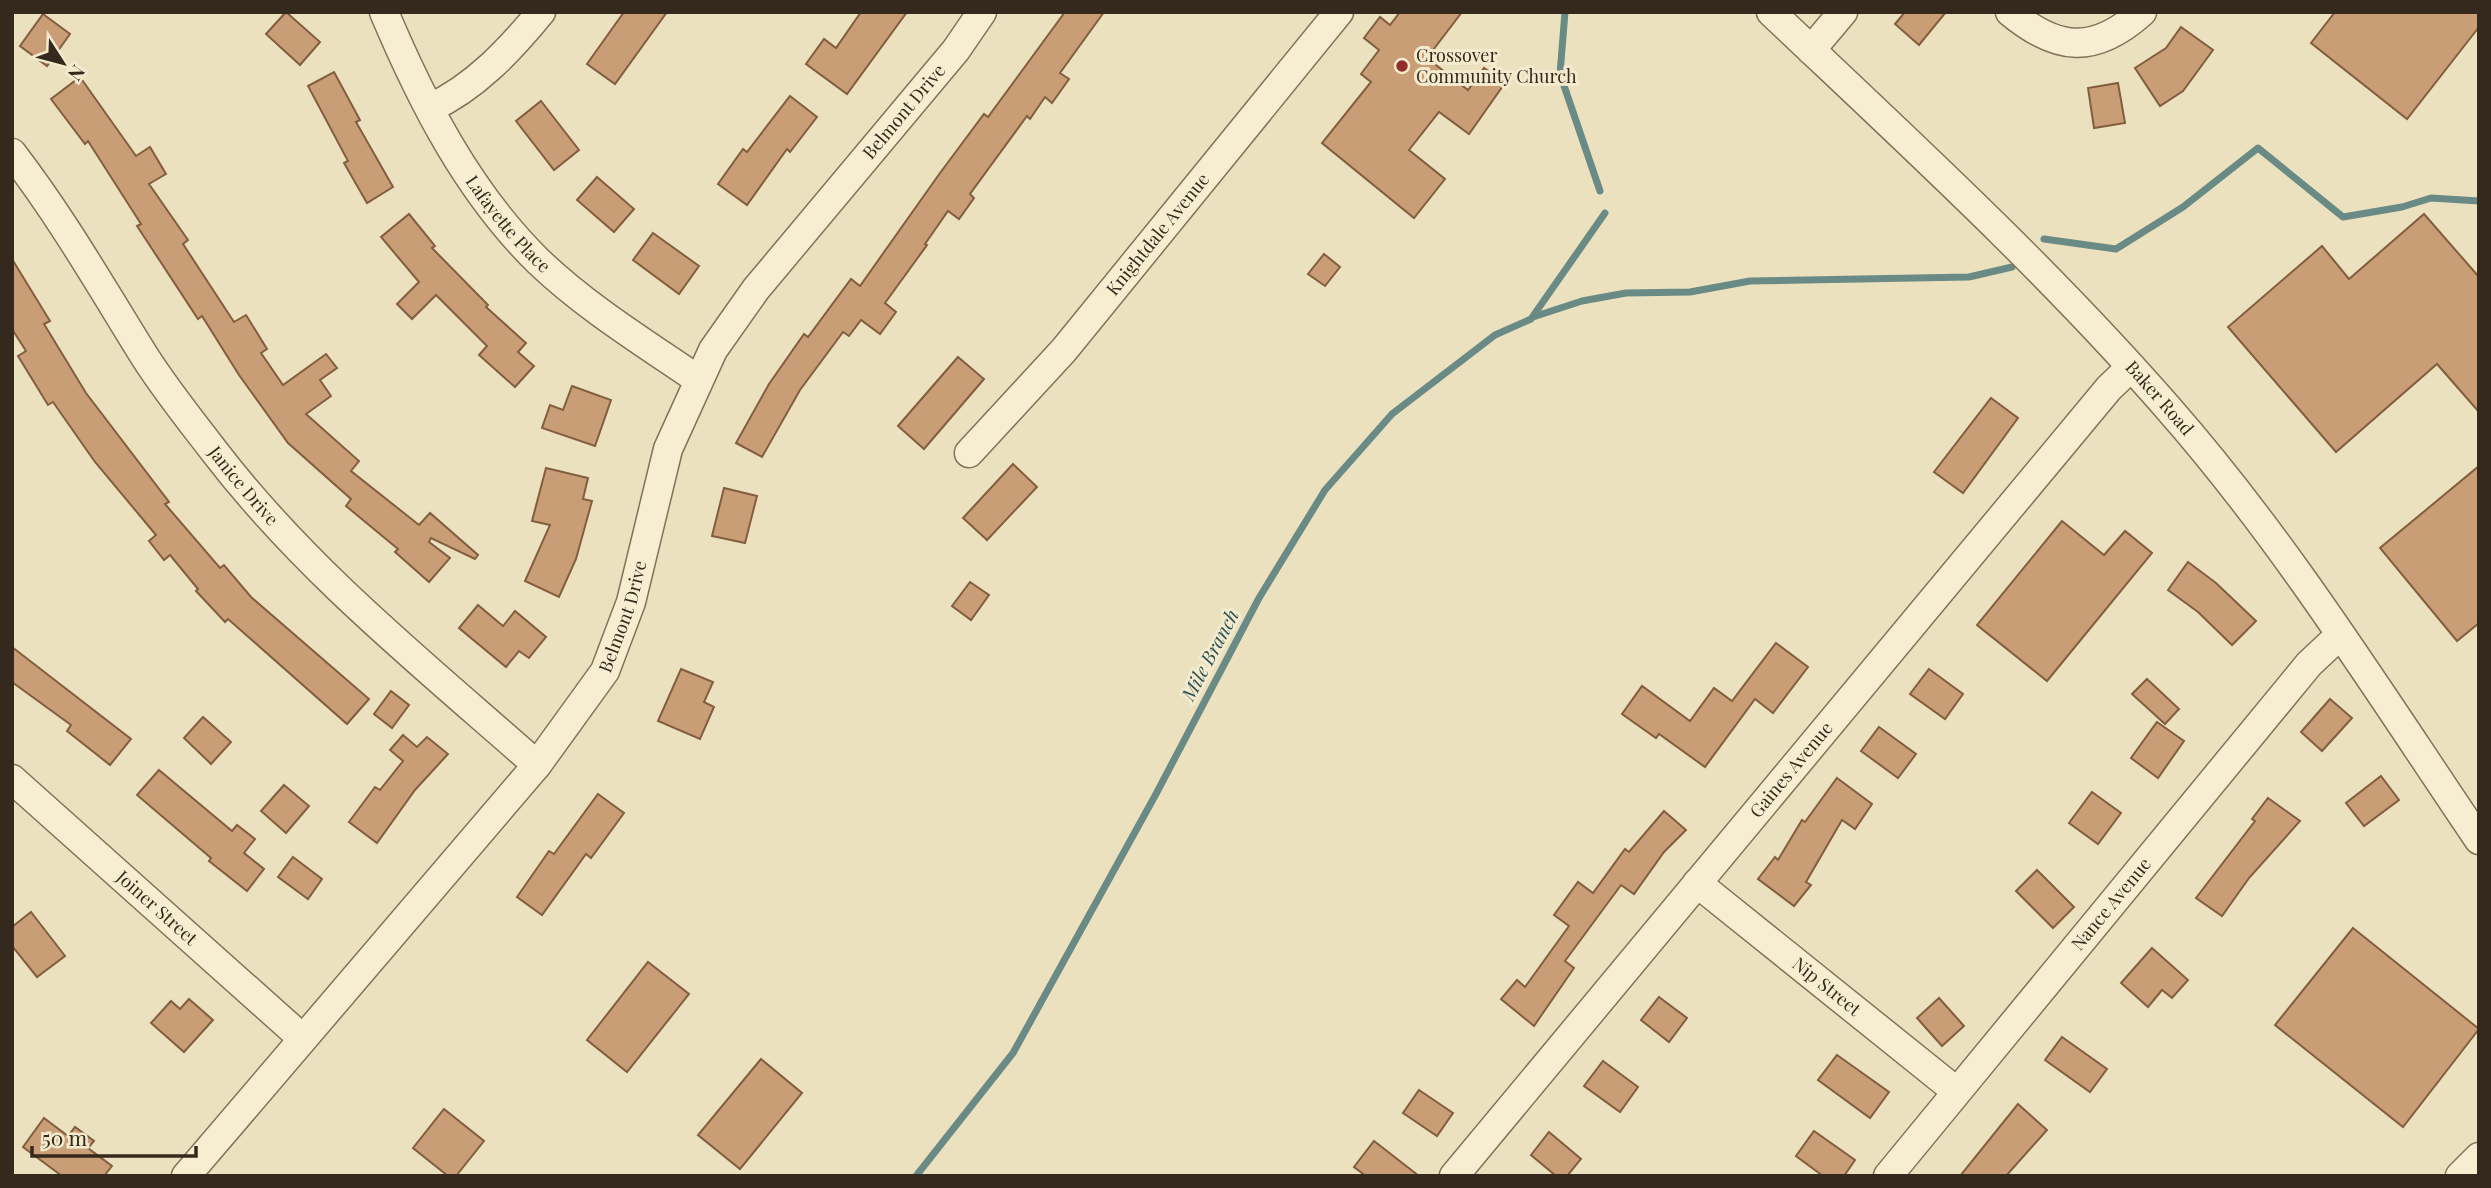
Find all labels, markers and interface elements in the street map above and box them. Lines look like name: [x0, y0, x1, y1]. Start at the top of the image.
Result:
north arrow: [28, 28, 98, 98]
place label: Crossover Community Church: [1416, 43, 1577, 88]
marker: Crossover Community Church: [1394, 58, 1410, 74]
street label: Belmont Drive: [857, 59, 950, 164]
text: N: [63, 60, 92, 87]
street label: Knightdale Avenue: [1100, 168, 1214, 300]
street label: Lafayette Place: [461, 170, 556, 278]
street label: Baker Road: [2121, 355, 2200, 440]
street label: Janice Drive: [203, 440, 284, 530]
street label: Belmont Drive: [593, 558, 652, 676]
water label: Mile Branch: [1174, 604, 1244, 706]
street label: Gaines Avenue: [1744, 716, 1838, 822]
street label: Nance Avenue: [2066, 852, 2156, 955]
street label: Joiner Street: [111, 864, 204, 951]
street label: Nip Street: [1788, 951, 1867, 1021]
scale bar: [32, 1114, 196, 1158]
text: 50 m: [42, 1123, 88, 1151]

